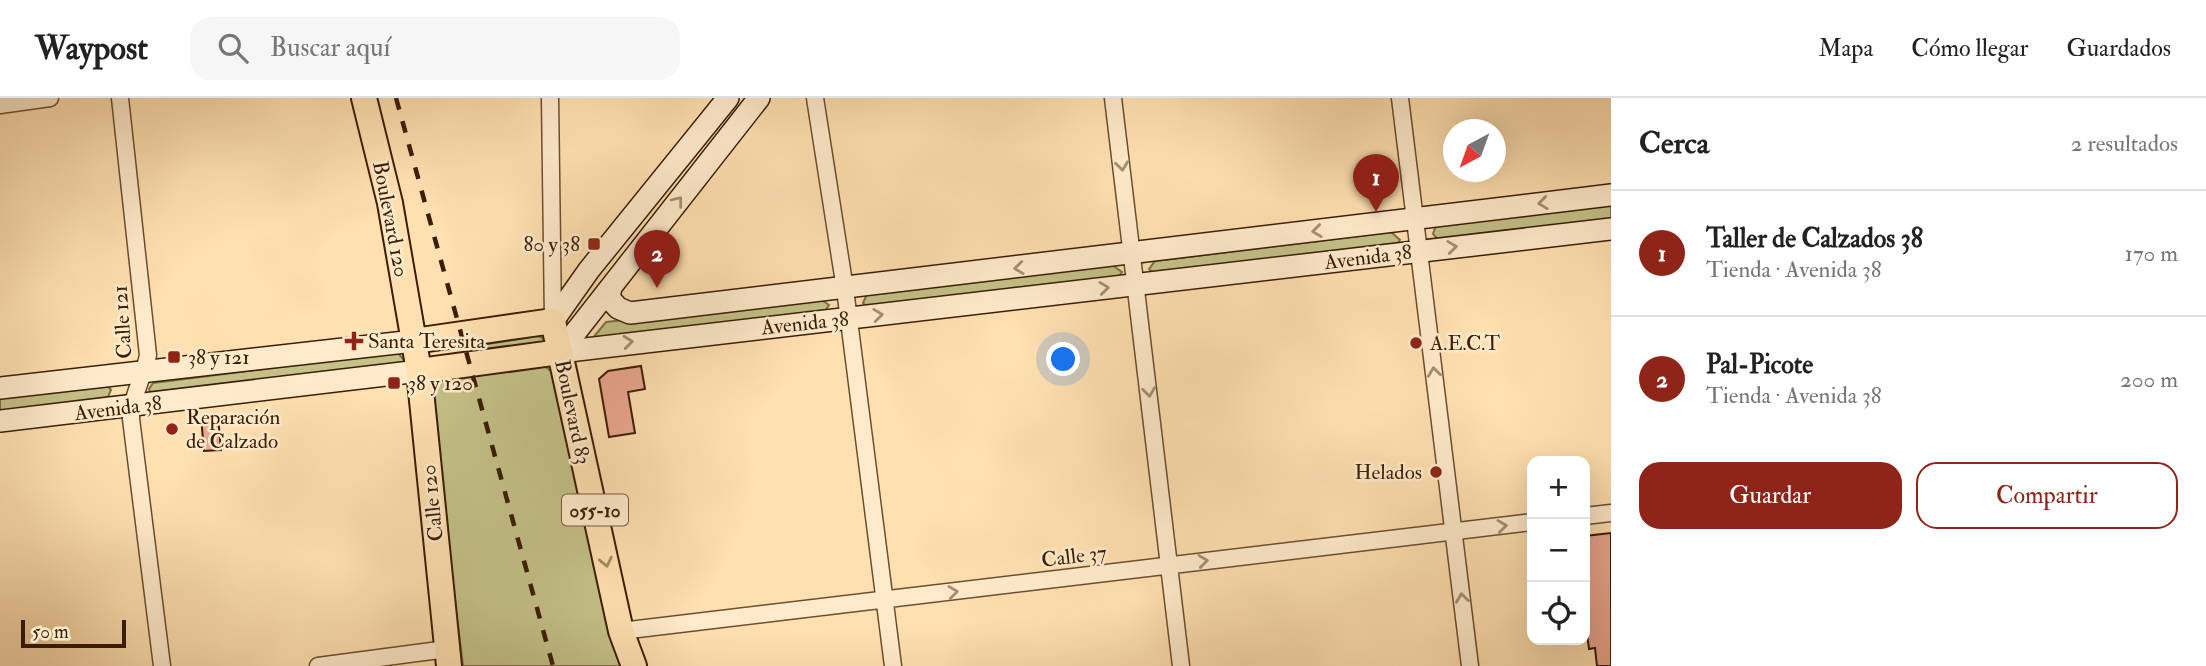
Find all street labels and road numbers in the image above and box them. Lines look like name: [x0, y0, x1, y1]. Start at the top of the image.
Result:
street label: Boulevard 120: [366, 159, 415, 279]
street label: Avenida 38: [1322, 239, 1414, 276]
street label: Calle 121: [106, 284, 139, 360]
street label: Avenida 38: [759, 305, 850, 342]
street label: Boulevard 83: [548, 357, 597, 467]
street label: Avenida 38: [72, 390, 164, 427]
street label: Calle 120: [415, 463, 450, 543]
road number: 055-10: [562, 494, 628, 526]
street label: Calle 37: [1040, 539, 1109, 574]

